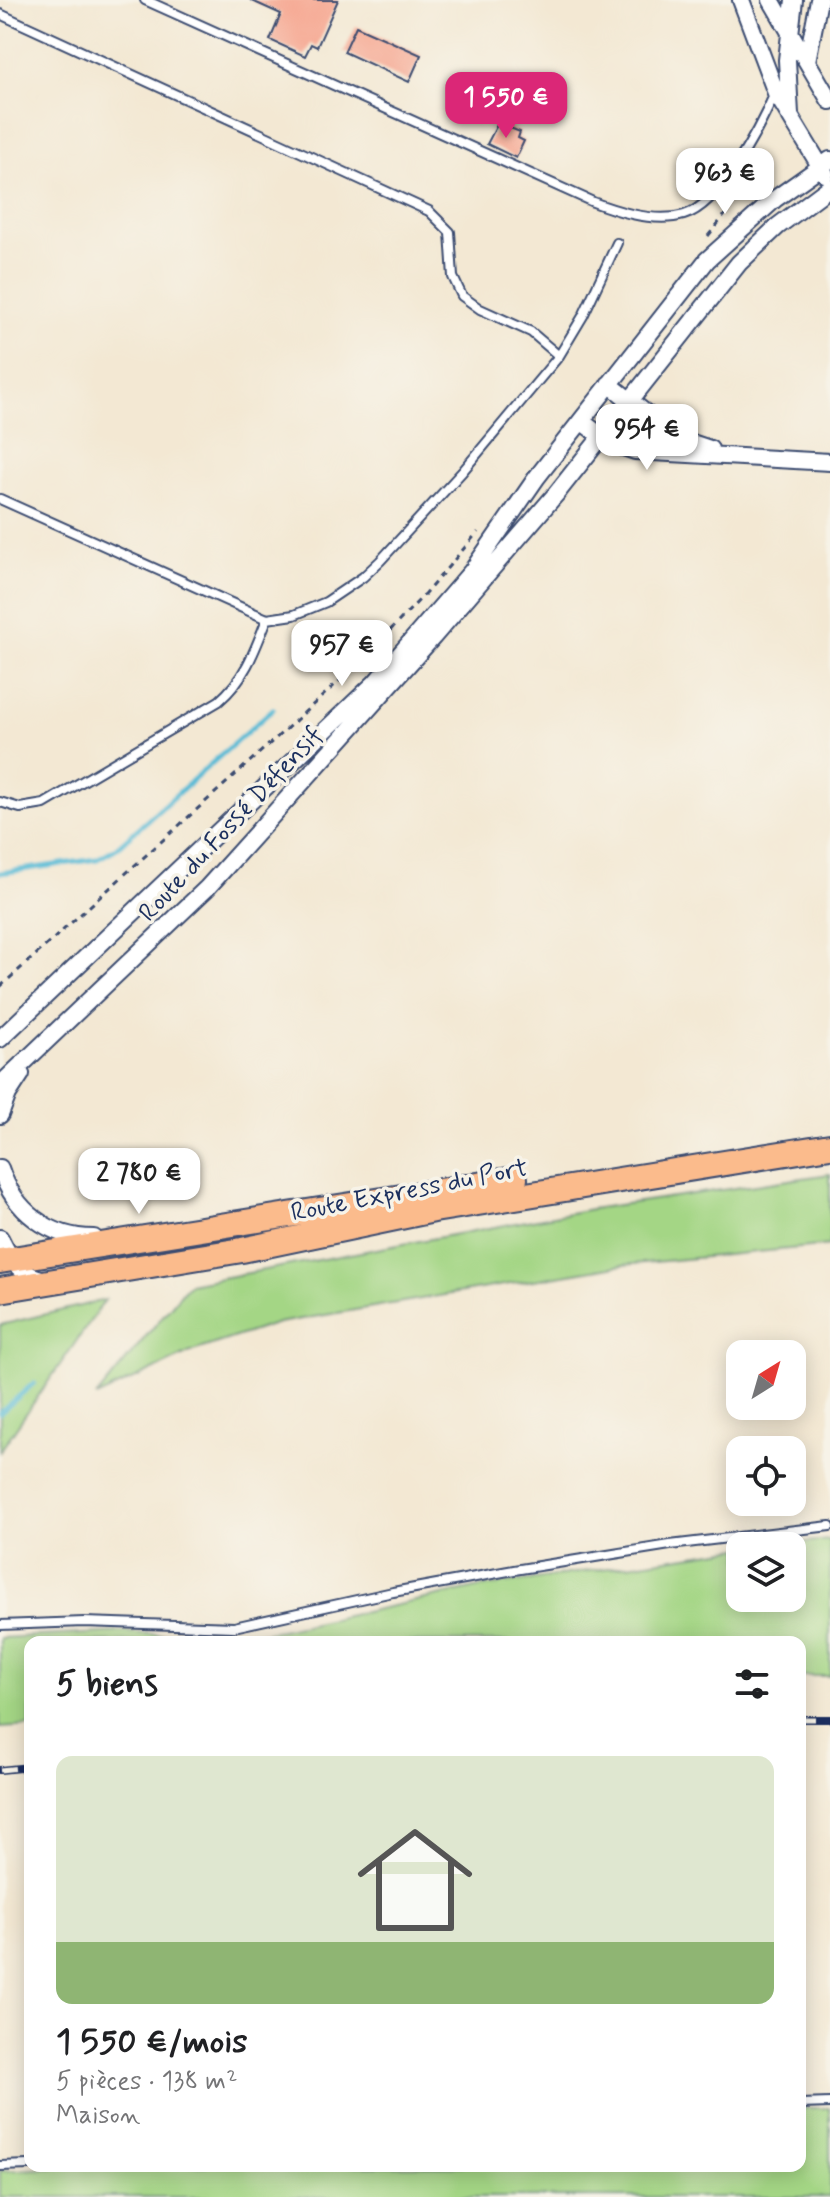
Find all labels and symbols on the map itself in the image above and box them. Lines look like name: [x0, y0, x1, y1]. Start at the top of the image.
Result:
pin: 1 550 €: [432, 72, 580, 140]
pin: 963 €: [669, 148, 781, 216]
pin: 954 €: [591, 404, 703, 472]
pin: 957 €: [286, 620, 398, 688]
street label: Route du Fossé Défensif: [132, 719, 331, 930]
pin: 2 780 €: [65, 1148, 213, 1216]
street label: Route Express du Port: [288, 1151, 531, 1231]
north arrow: [726, 1340, 806, 1420]

